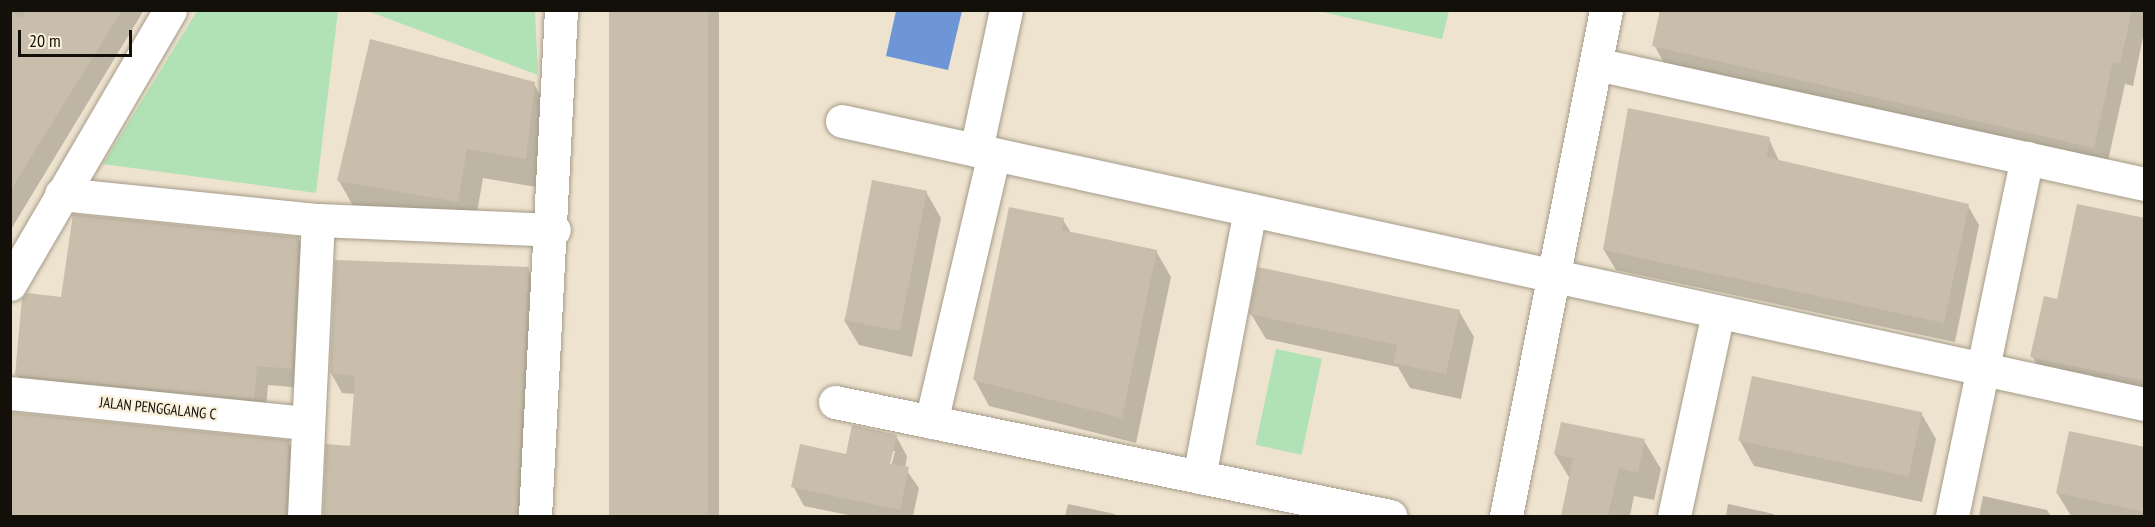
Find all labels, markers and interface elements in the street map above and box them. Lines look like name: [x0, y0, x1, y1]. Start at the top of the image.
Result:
scale bar: [21, 18, 135, 56]
text: 20 m: [29, 29, 61, 52]
street label: JALAN PENGGALANG C: [99, 393, 217, 423]

